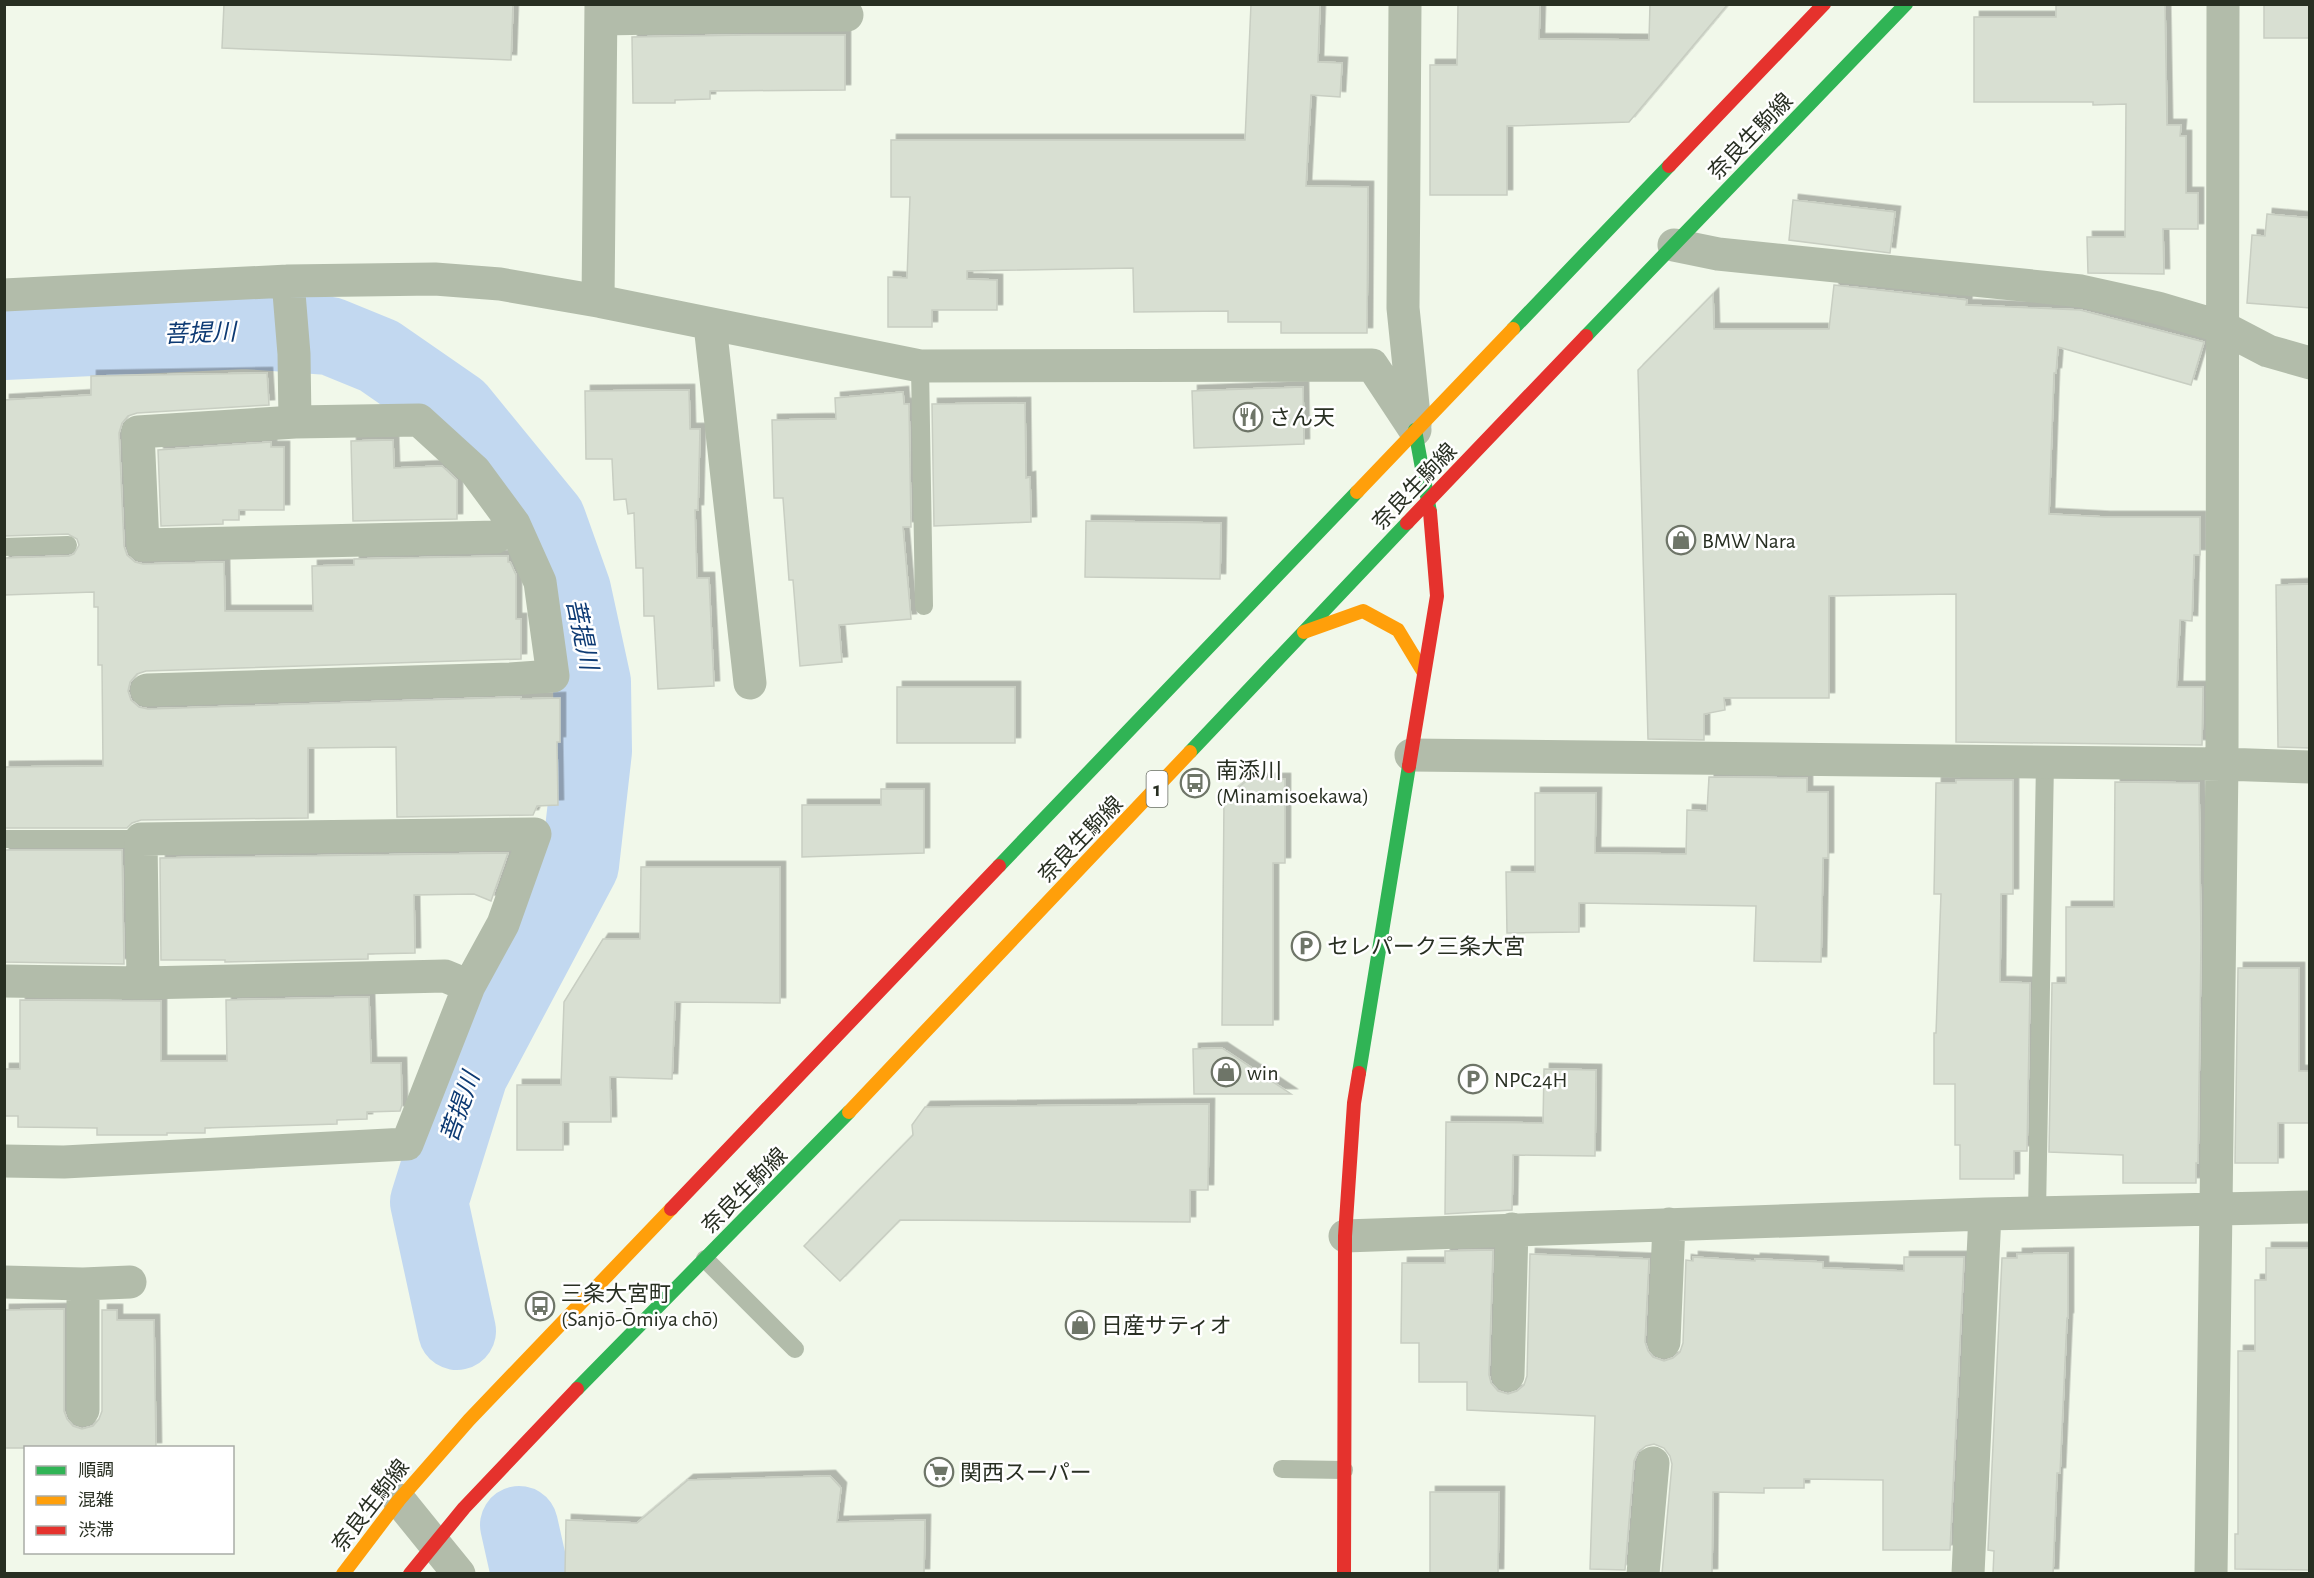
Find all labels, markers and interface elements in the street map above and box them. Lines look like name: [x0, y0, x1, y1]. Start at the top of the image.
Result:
street label: 奈良生駒線: [1704, 89, 1797, 184]
water label: 菩提川: [164, 319, 239, 347]
restaurant icon: さん天: [1232, 401, 1264, 433]
place label: さん天: [1269, 407, 1335, 429]
street label: 奈良生駒線: [1368, 439, 1461, 534]
shop icon: BMW Nara: [1665, 524, 1697, 556]
place label: BMW Nara: [1702, 530, 1796, 552]
water label: 菩提川: [562, 596, 603, 675]
place label: 南添川 (Minamisoekawa): [1216, 759, 1369, 807]
bus stop icon: 南添川 (Minamisoekawa): [1179, 767, 1211, 799]
road number: 1: [1146, 771, 1168, 807]
street label: 奈良生駒線: [1034, 792, 1127, 887]
parking icon: セレパーク三条大宮: [1290, 930, 1322, 962]
place label: セレパーク三条大宮: [1327, 935, 1525, 958]
shop icon: win: [1210, 1056, 1242, 1088]
place label: win: [1247, 1062, 1279, 1084]
parking icon: NPC24H: [1457, 1063, 1489, 1095]
water label: 菩提川: [436, 1066, 485, 1145]
place label: NPC24H: [1494, 1069, 1568, 1091]
street label: 奈良生駒線: [697, 1143, 791, 1237]
place label: 三条大宮町 (Sanjō-Ōmiya chō): [561, 1282, 719, 1330]
bus stop icon: 三条大宮町 (Sanjō-Ōmiya chō): [524, 1290, 556, 1322]
shop icon: 日産サティオ: [1064, 1309, 1096, 1341]
place label: 日産サティオ: [1101, 1314, 1232, 1337]
legend: [24, 1446, 234, 1554]
street label: 奈良生駒線: [327, 1455, 413, 1556]
supermarket icon: 関西スーパー: [923, 1456, 955, 1488]
text: 順調: [78, 1462, 114, 1480]
place label: 関西スーパー: [960, 1462, 1092, 1484]
text: 混雑: [78, 1490, 114, 1510]
text: 渋滞: [78, 1521, 114, 1540]

